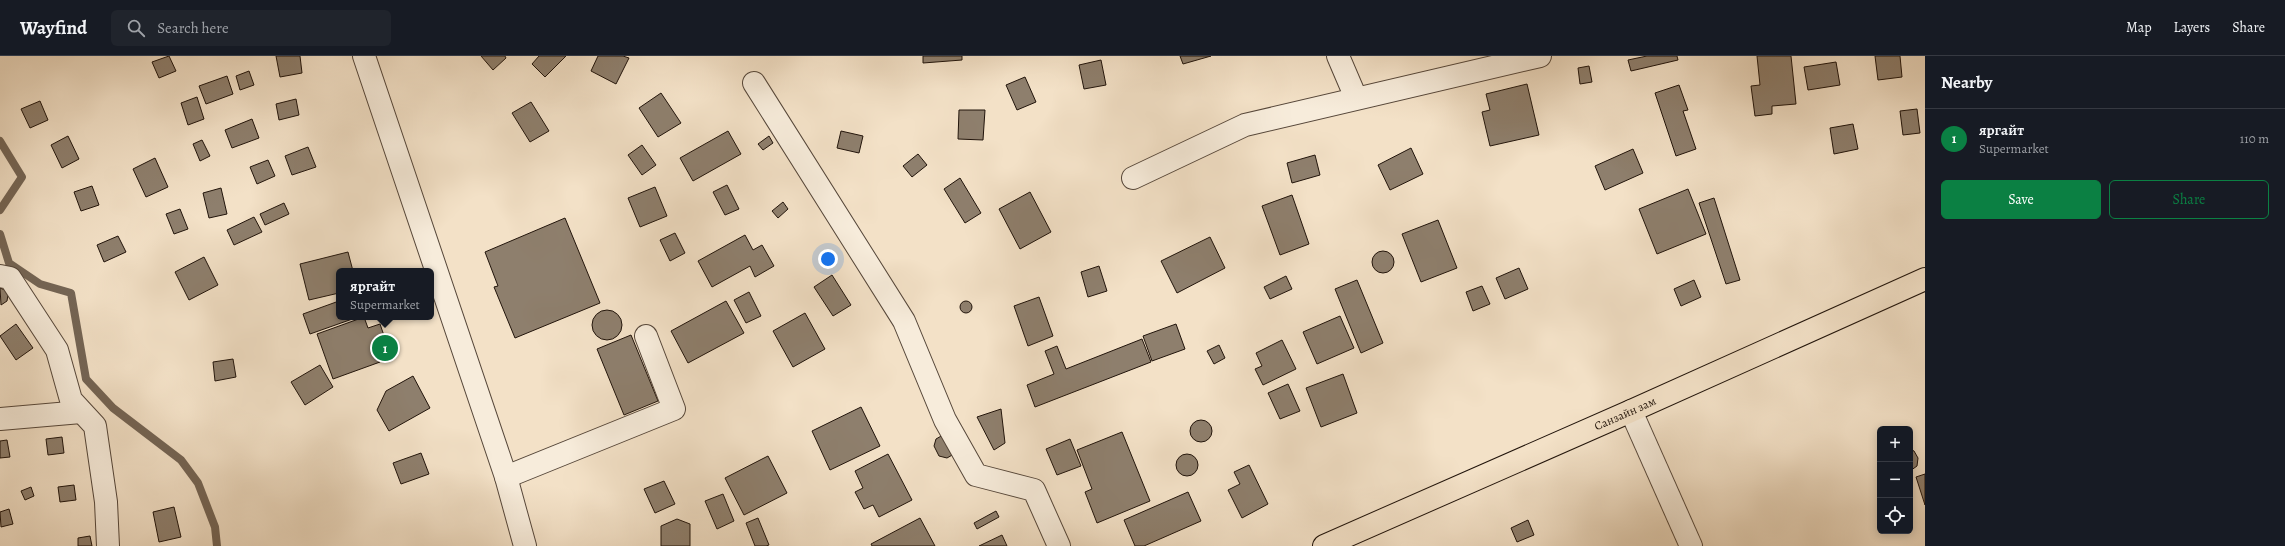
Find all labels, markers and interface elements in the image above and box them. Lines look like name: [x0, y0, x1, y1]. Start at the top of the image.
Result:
search box: [111, 10, 391, 46]
text: Wayfind: [20, 15, 87, 41]
icon: search: [125, 17, 147, 39]
text: Search here: [157, 18, 229, 38]
text: Map: [2126, 18, 2152, 37]
text: Layers: [2174, 18, 2210, 37]
text: Share: [2232, 18, 2265, 37]
text: Nearby: [1941, 71, 1992, 94]
text: яргайт: [1979, 120, 2024, 140]
text: 1: [1952, 130, 1956, 147]
text: 110 m: [2240, 130, 2269, 147]
text: Supermarket: [1979, 140, 2049, 157]
button: Save: [1941, 180, 2101, 219]
button: Share: [2109, 180, 2269, 219]
your location: [818, 249, 838, 269]
popup: [336, 268, 434, 320]
text: яргайт: [350, 276, 395, 296]
text: Supermarket: [350, 296, 420, 313]
pin: 1: [372, 333, 398, 363]
street label: Санзайн зам: [1592, 393, 1659, 434]
map controls: [1877, 426, 1913, 534]
button: +: [1877, 426, 1913, 462]
button: −: [1877, 462, 1913, 498]
button: locate: [1877, 498, 1913, 534]

